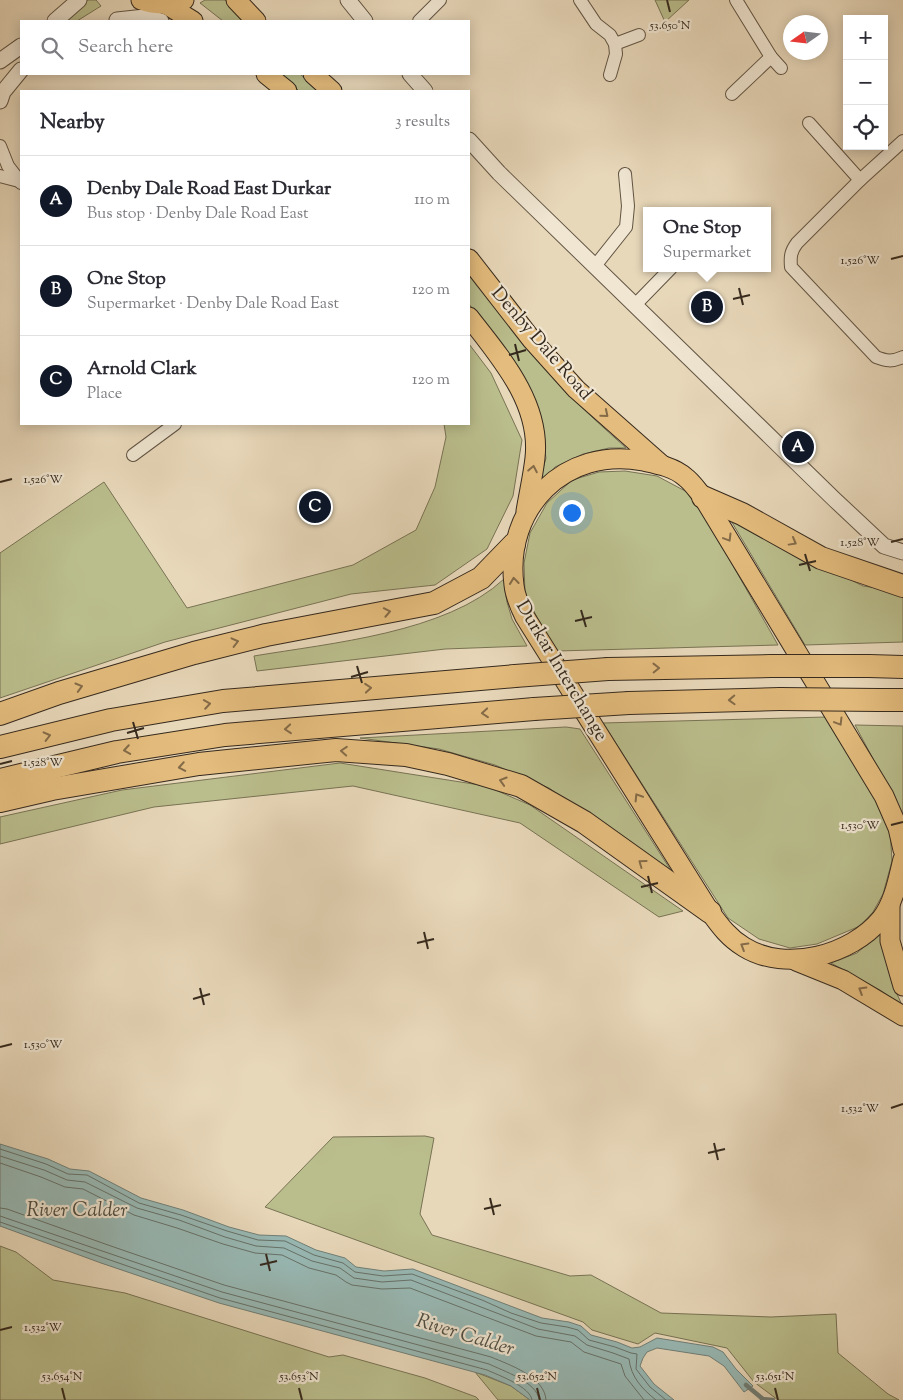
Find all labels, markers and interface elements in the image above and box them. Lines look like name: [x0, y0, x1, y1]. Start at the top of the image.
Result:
north arrow: [783, 15, 828, 60]
map controls: [843, 15, 888, 150]
button: +: [843, 15, 888, 60]
text: 53.650°N: [649, 17, 691, 35]
search box: [20, 20, 470, 75]
icon: search: [38, 34, 66, 62]
text: Search here: [78, 34, 173, 61]
button: −: [843, 60, 888, 105]
button: locate: [843, 105, 888, 150]
text: Nearby: [40, 108, 105, 138]
text: 3 results: [395, 111, 450, 134]
text: Denby Dale Road East Durkar: [87, 176, 331, 203]
text: A: [50, 189, 63, 212]
text: 110 m: [414, 189, 450, 212]
text: Bus stop · Denby Dale Road East: [87, 203, 309, 226]
popup: [643, 207, 771, 272]
text: One Stop: [663, 215, 741, 242]
text: Supermarket: [663, 242, 751, 265]
text: 1.526°W: [840, 252, 880, 270]
text: One Stop: [87, 266, 166, 293]
text: B: [51, 279, 61, 302]
text: 120 m: [412, 279, 450, 302]
street label: Denby Dale Road: [484, 281, 598, 407]
pin: B: [691, 288, 723, 326]
text: Supermarket · Denby Dale Road East: [87, 293, 339, 316]
text: Arnold Clark: [87, 356, 197, 383]
text: C: [50, 369, 62, 392]
text: 120 m: [412, 369, 450, 392]
text: Place: [87, 383, 122, 406]
one-way arrow: [599, 408, 608, 417]
pin: A: [782, 428, 814, 466]
one-way arrow: [528, 465, 538, 473]
text: 1.526°W: [23, 471, 63, 489]
pin: C: [299, 488, 331, 526]
your location: [559, 500, 585, 526]
one-way arrow: [722, 533, 732, 542]
text: 1.528°W: [840, 534, 880, 552]
one-way arrow: [788, 536, 797, 546]
one-way arrow: [509, 577, 520, 585]
street label: Durkar Interchange: [508, 595, 614, 747]
one-way arrow: [382, 607, 391, 618]
one-way arrow: [231, 637, 240, 648]
one-way arrow: [653, 663, 661, 674]
one-way arrow: [74, 682, 83, 692]
one-way arrow: [365, 683, 373, 694]
one-way arrow: [727, 695, 735, 705]
one-way arrow: [203, 699, 211, 710]
one-way arrow: [481, 708, 489, 719]
one-way arrow: [833, 717, 843, 726]
one-way arrow: [284, 724, 292, 735]
one-way arrow: [43, 731, 51, 741]
one-way arrow: [123, 744, 131, 755]
one-way arrow: [340, 745, 348, 756]
text: 1.528°W: [23, 754, 63, 772]
one-way arrow: [178, 761, 187, 771]
one-way arrow: [499, 776, 507, 786]
one-way arrow: [634, 793, 644, 802]
text: 1.530°W: [841, 817, 880, 835]
one-way arrow: [638, 860, 648, 869]
one-way arrow: [740, 942, 749, 952]
one-way arrow: [858, 987, 867, 997]
text: 1.530°W: [24, 1036, 63, 1054]
text: 1.532°W: [841, 1100, 880, 1118]
water label: River Calder: [27, 1197, 127, 1226]
water label: River Calder: [413, 1307, 517, 1365]
text: 1.532°W: [24, 1319, 63, 1337]
text: 53.654°N: [41, 1368, 83, 1386]
text: 53.653°N: [278, 1368, 319, 1386]
text: 53.652°N: [516, 1368, 557, 1386]
text: 53.651°N: [755, 1368, 795, 1386]

